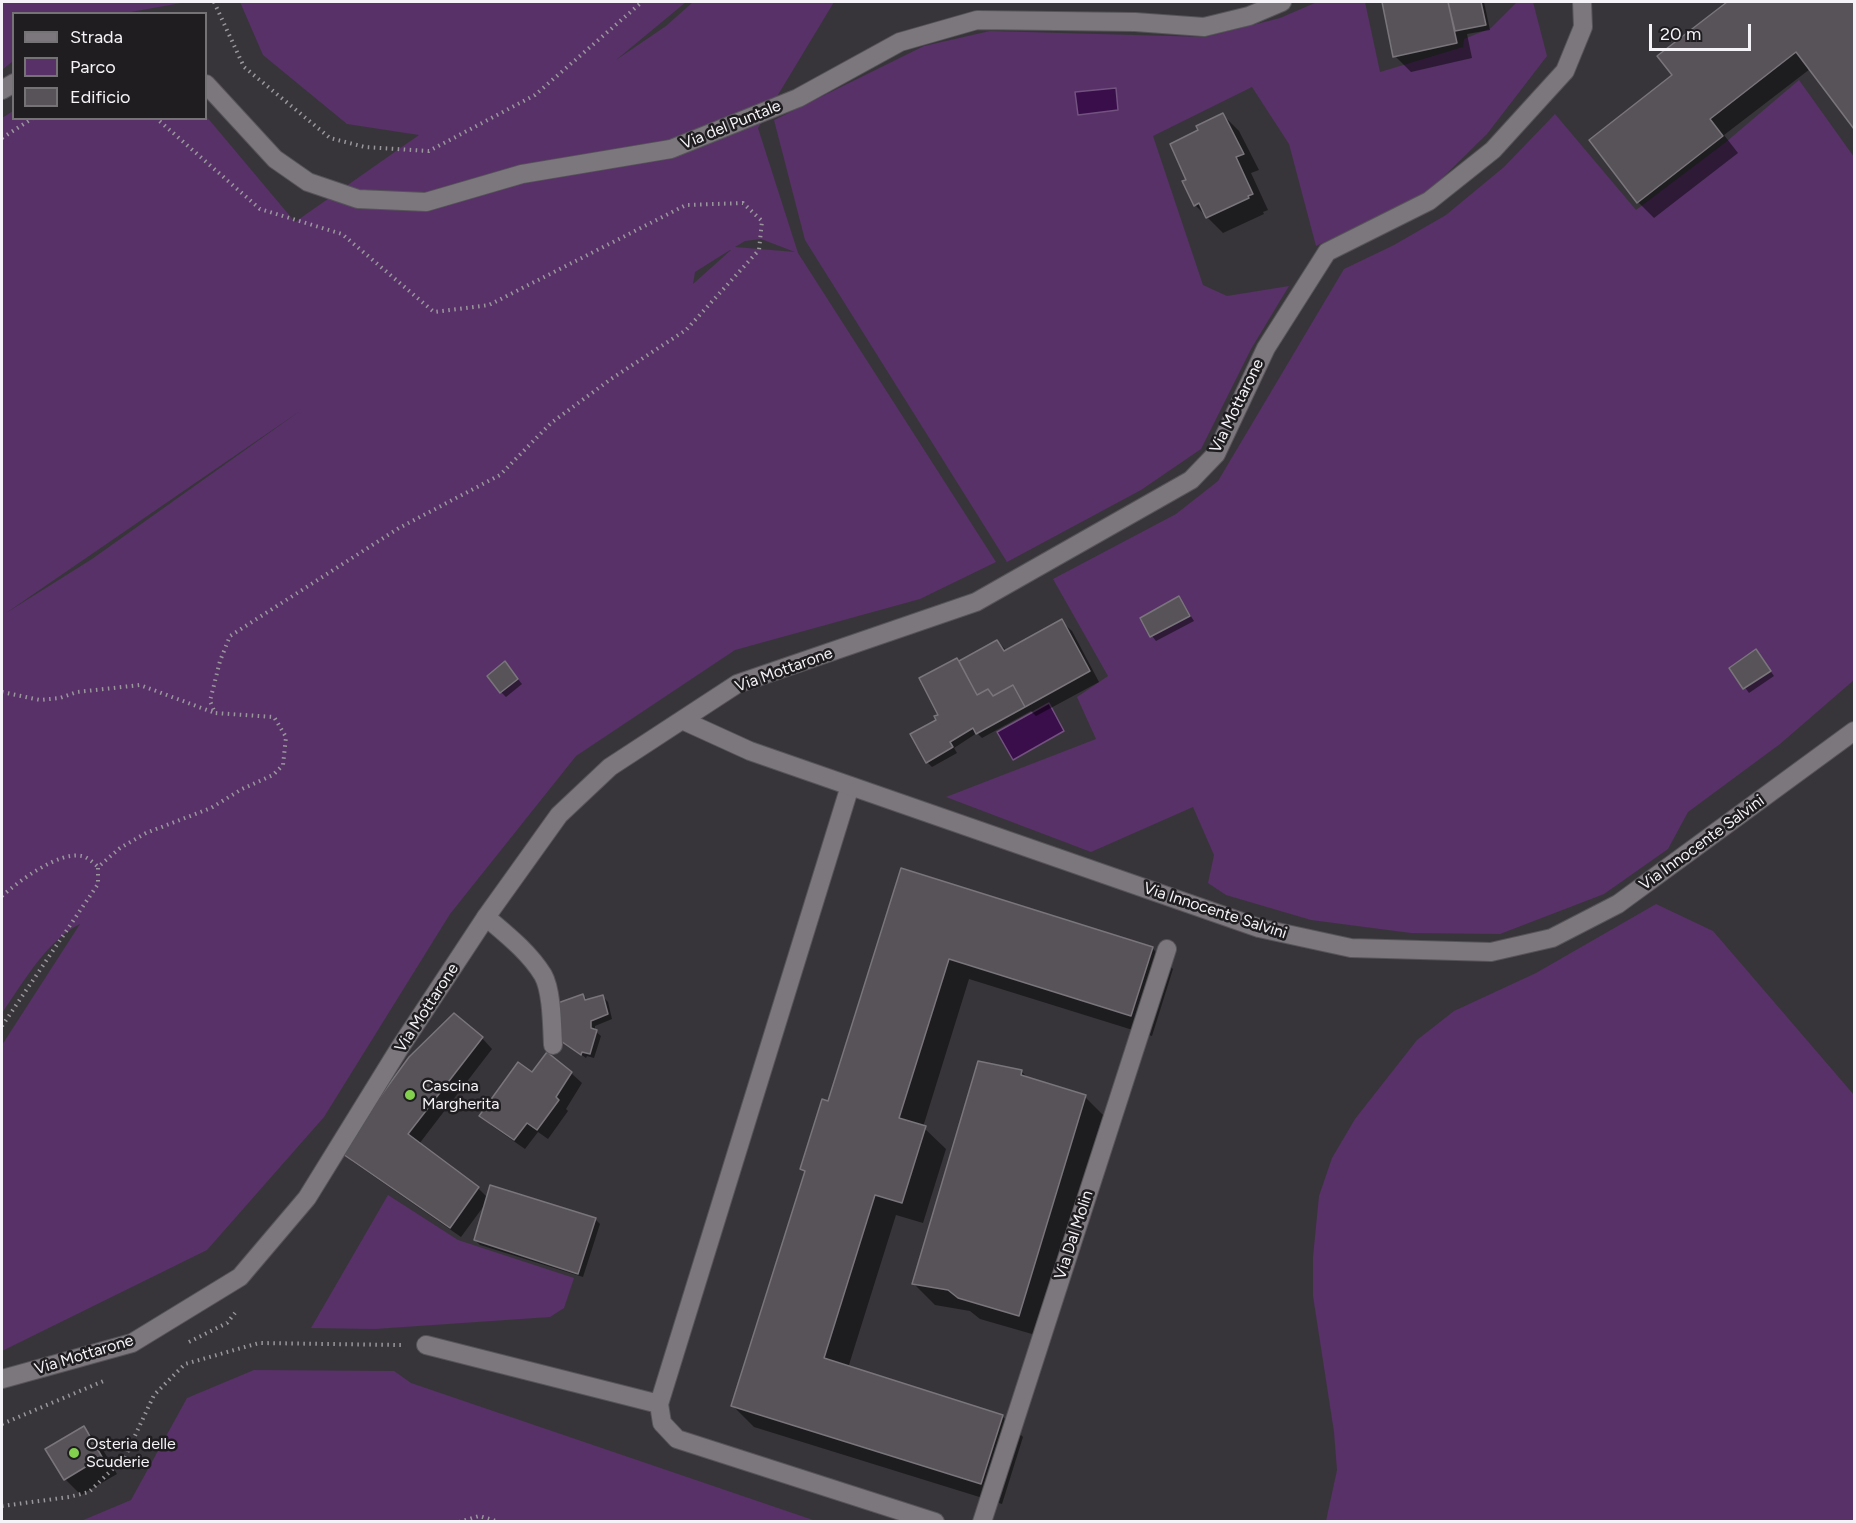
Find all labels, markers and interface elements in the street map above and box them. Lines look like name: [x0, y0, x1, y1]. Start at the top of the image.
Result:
legend: [12, 12, 207, 120]
scale bar: [1652, 12, 1754, 50]
text: 20 m: [1660, 23, 1701, 45]
text: Strada: [70, 26, 123, 48]
text: Parco: [70, 56, 116, 78]
text: Edificio: [70, 86, 131, 108]
street label: Via del Puntale: [678, 96, 784, 154]
street label: Via Mottarone: [1206, 356, 1268, 456]
street label: Via Mottarone: [733, 643, 835, 697]
street label: Via Innocente Salvini: [1636, 791, 1768, 895]
street label: Via Innocente Salvini: [1141, 879, 1289, 943]
street label: Via Mottarone: [391, 960, 463, 1056]
place label: Cascina Margherita: [422, 1076, 499, 1114]
marker: Cascina Margherita: [403, 1088, 417, 1102]
street label: Via Dal Molin: [1051, 1188, 1097, 1282]
street label: Via Mottarone: [32, 1331, 136, 1379]
place label: Osteria delle Scuderie: [86, 1434, 176, 1472]
marker: Osteria delle Scuderie: [67, 1446, 81, 1460]

